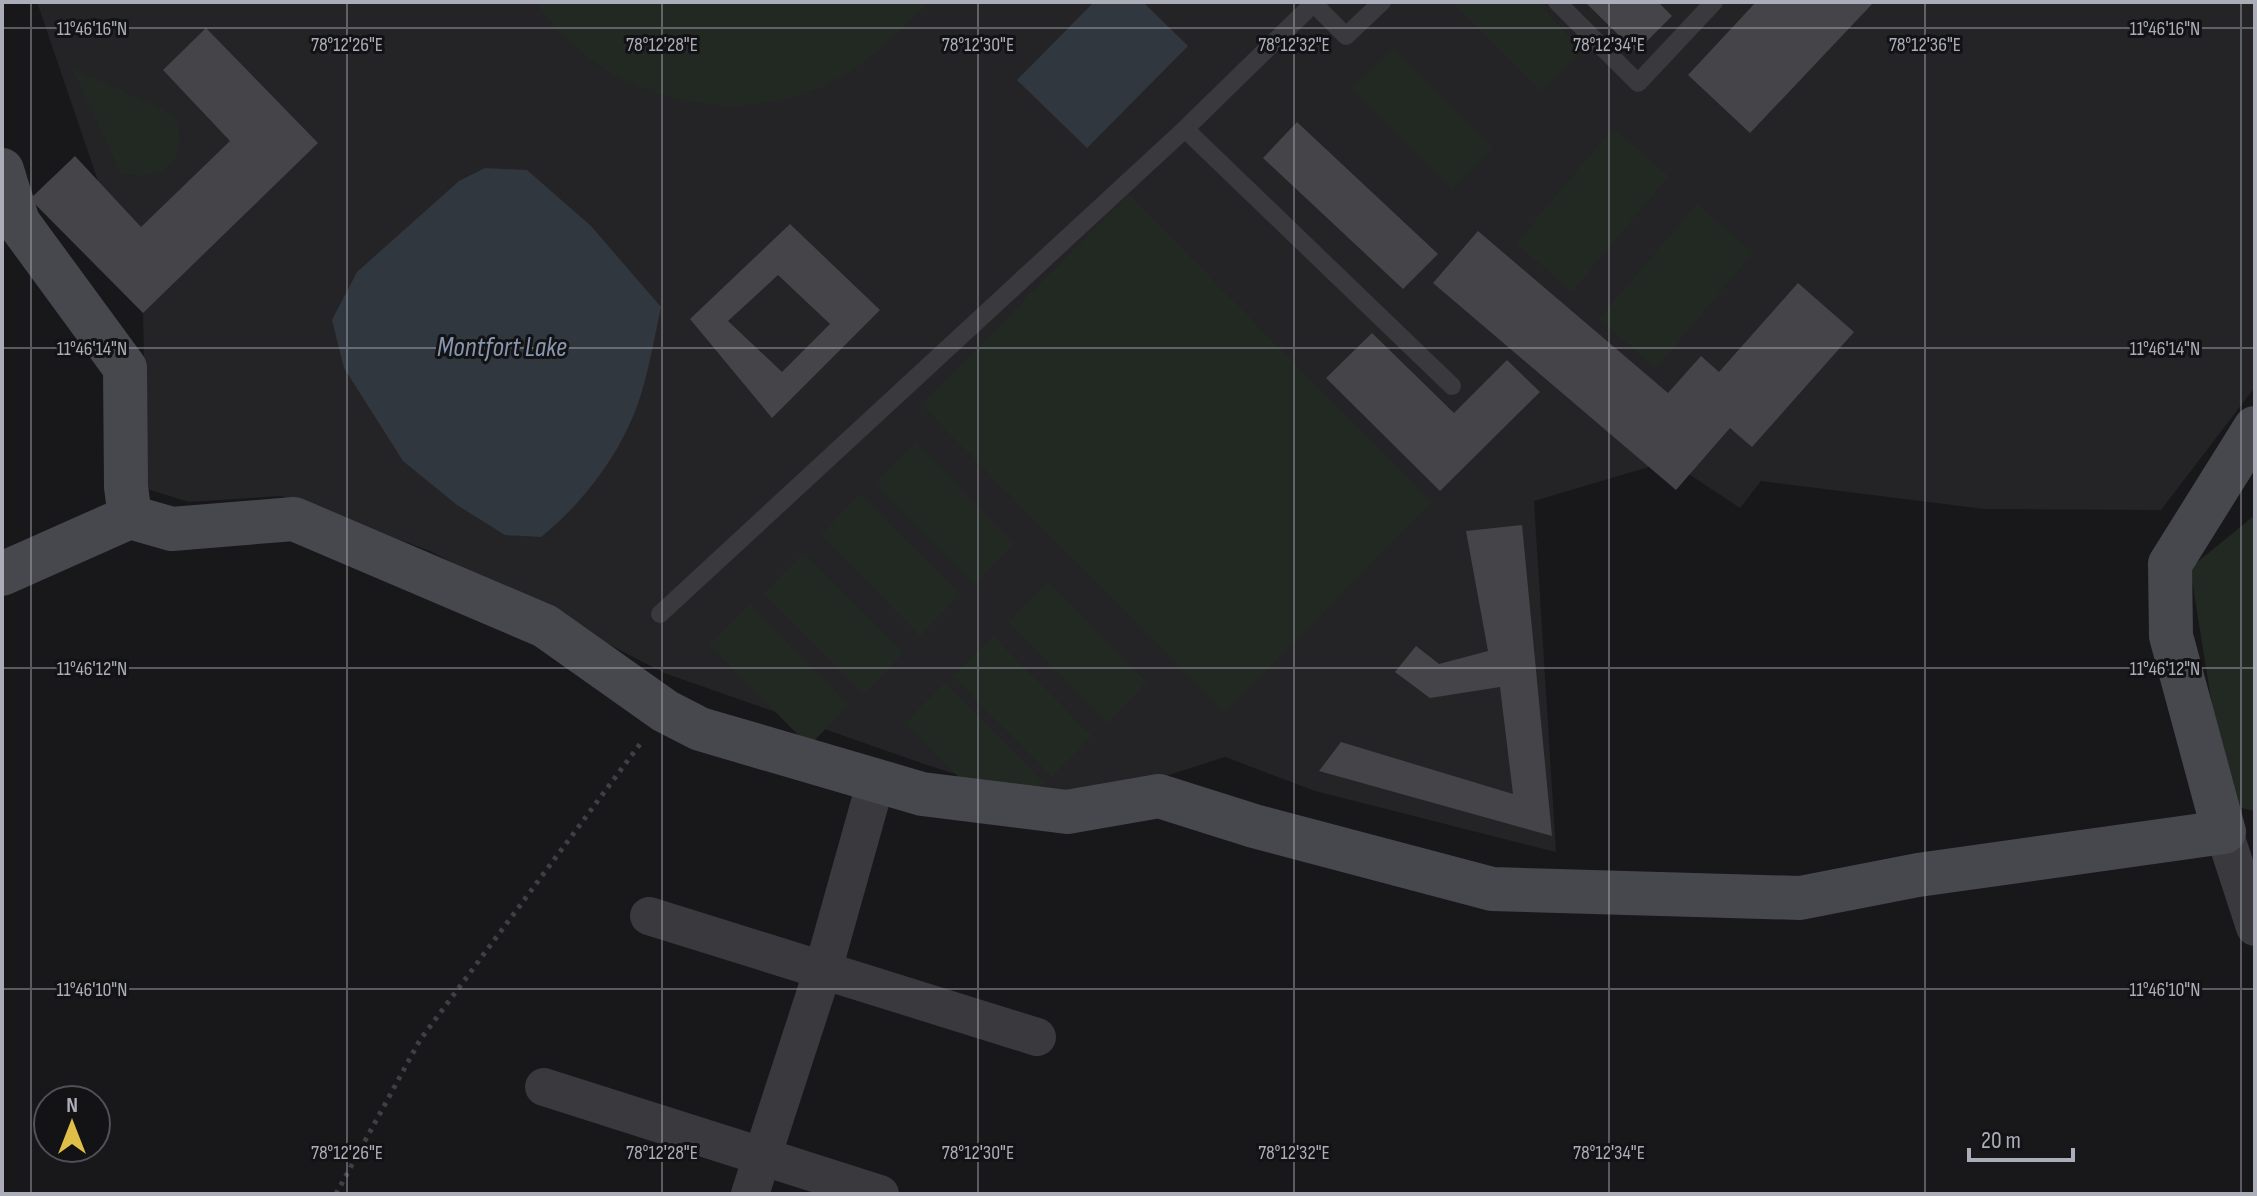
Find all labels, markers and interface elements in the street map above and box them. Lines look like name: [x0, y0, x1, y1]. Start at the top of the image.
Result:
text: 11°46'16"N: [57, 17, 127, 41]
text: 11°46'16"N: [2130, 17, 2200, 41]
text: 78°12'26"E: [311, 33, 383, 57]
text: 78°12'28"E: [626, 33, 698, 57]
text: 78°12'30"E: [942, 33, 1014, 57]
text: 78°12'32"E: [1258, 33, 1330, 57]
text: 78°12'34"E: [1573, 33, 1645, 57]
text: 78°12'36"E: [1889, 33, 1961, 57]
water label: Montfort Lake: [437, 331, 567, 364]
text: 11°46'14"N: [57, 337, 127, 361]
text: 11°46'14"N: [2130, 337, 2200, 361]
text: 11°46'12"N: [57, 657, 127, 681]
text: 11°46'12"N: [2130, 657, 2200, 681]
text: 11°46'10"N: [57, 978, 127, 1002]
text: 11°46'10"N: [2130, 978, 2200, 1002]
north arrow: [32, 1084, 112, 1164]
text: N: [66, 1092, 78, 1119]
scale bar: [1969, 1112, 2073, 1162]
text: 20 m: [1981, 1126, 2021, 1155]
text: 78°12'26"E: [311, 1141, 383, 1165]
text: 78°12'28"E: [626, 1141, 698, 1165]
text: 78°12'30"E: [942, 1141, 1014, 1165]
text: 78°12'32"E: [1258, 1141, 1330, 1165]
text: 78°12'34"E: [1573, 1141, 1645, 1165]

